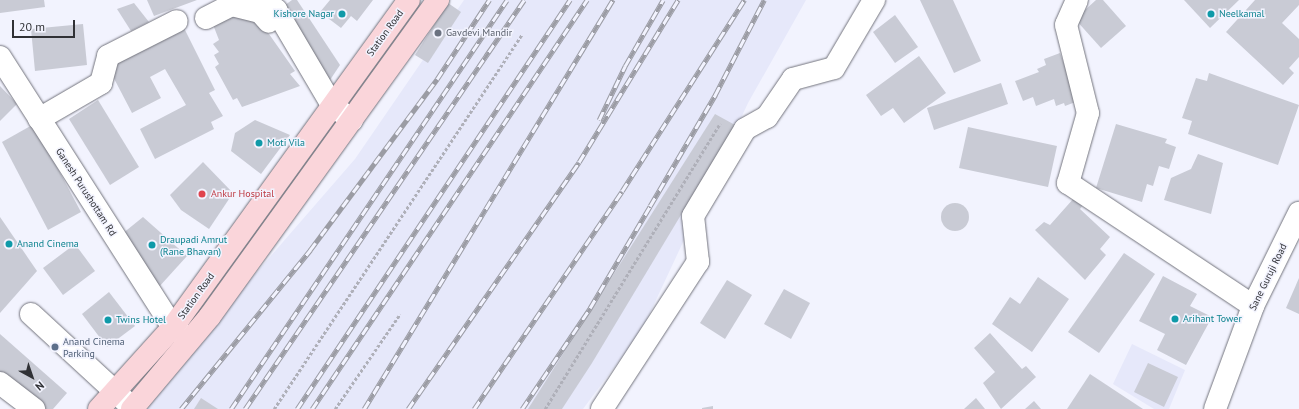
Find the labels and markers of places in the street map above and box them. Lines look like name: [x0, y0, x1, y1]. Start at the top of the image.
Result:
place label: Kishore Nagar: [274, 8, 334, 20]
place label: Neelkamal: [1219, 8, 1264, 20]
marker: Kishore Nagar: [337, 9, 347, 19]
marker: Neelkamal: [1206, 9, 1216, 19]
place label: Gavdevi Mandir: [446, 27, 512, 39]
marker: Gavdevi Mandir: [433, 28, 443, 38]
place label: Moti Vila: [267, 137, 305, 149]
marker: Moti Vila: [254, 138, 264, 148]
marker: Ankur Hospital: [196, 188, 208, 200]
place label: Ankur Hospital: [211, 188, 274, 200]
place label: Draupadi Amrut (Rane Bhavan): [160, 233, 228, 256]
place label: Anand Cinema: [17, 238, 79, 250]
marker: Anand Cinema: [4, 239, 14, 249]
marker: Draupadi Amrut (Rane Bhavan): [147, 240, 157, 250]
place label: Arihant Tower: [1183, 313, 1242, 325]
place label: Twins Hotel: [116, 314, 166, 326]
marker: Arihant Tower: [1170, 314, 1180, 324]
marker: Twins Hotel: [103, 315, 113, 325]
place label: Anand Cinema Parking: [63, 335, 125, 358]
marker: Anand Cinema Parking: [50, 342, 60, 352]

